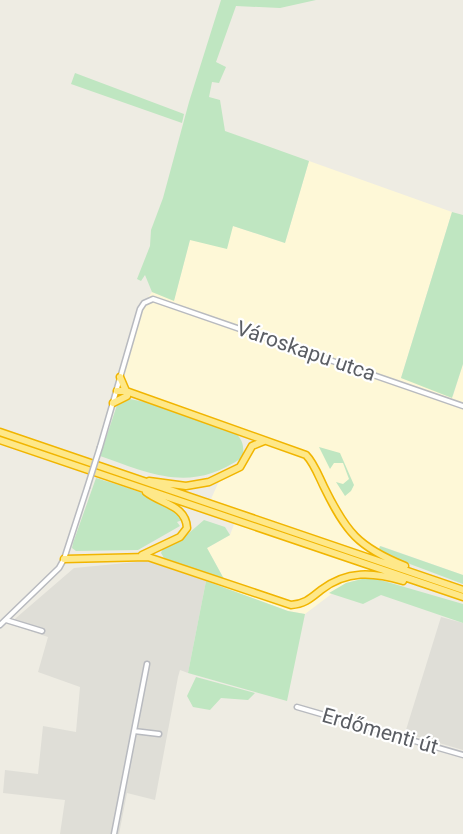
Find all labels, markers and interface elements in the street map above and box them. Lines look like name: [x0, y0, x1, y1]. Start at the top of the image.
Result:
street label: Városkapu utca: [233, 316, 379, 386]
street label: Erdőmenti út: [319, 703, 441, 759]

